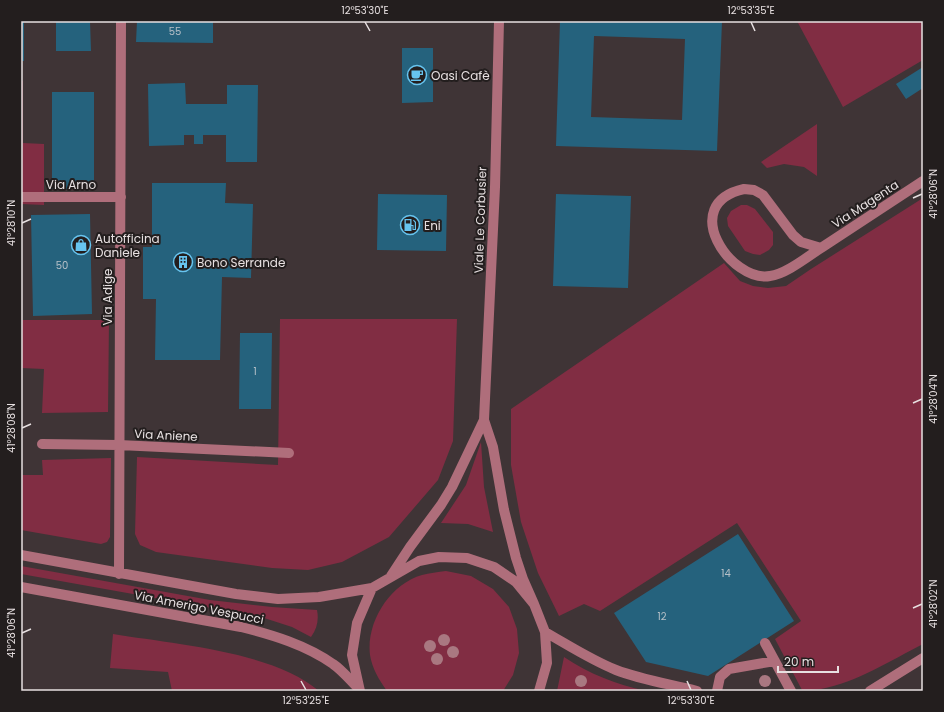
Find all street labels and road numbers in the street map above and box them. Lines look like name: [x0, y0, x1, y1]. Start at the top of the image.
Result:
street label: Viale Le Corbusier: [470, 166, 490, 274]
street label: Via Arno: [46, 176, 96, 193]
street label: Via Magenta: [828, 176, 902, 232]
street label: Via Adige: [99, 268, 116, 326]
street label: Via Aniene: [134, 425, 198, 445]
street label: Via Amerigo Vespucci: [133, 586, 265, 628]

